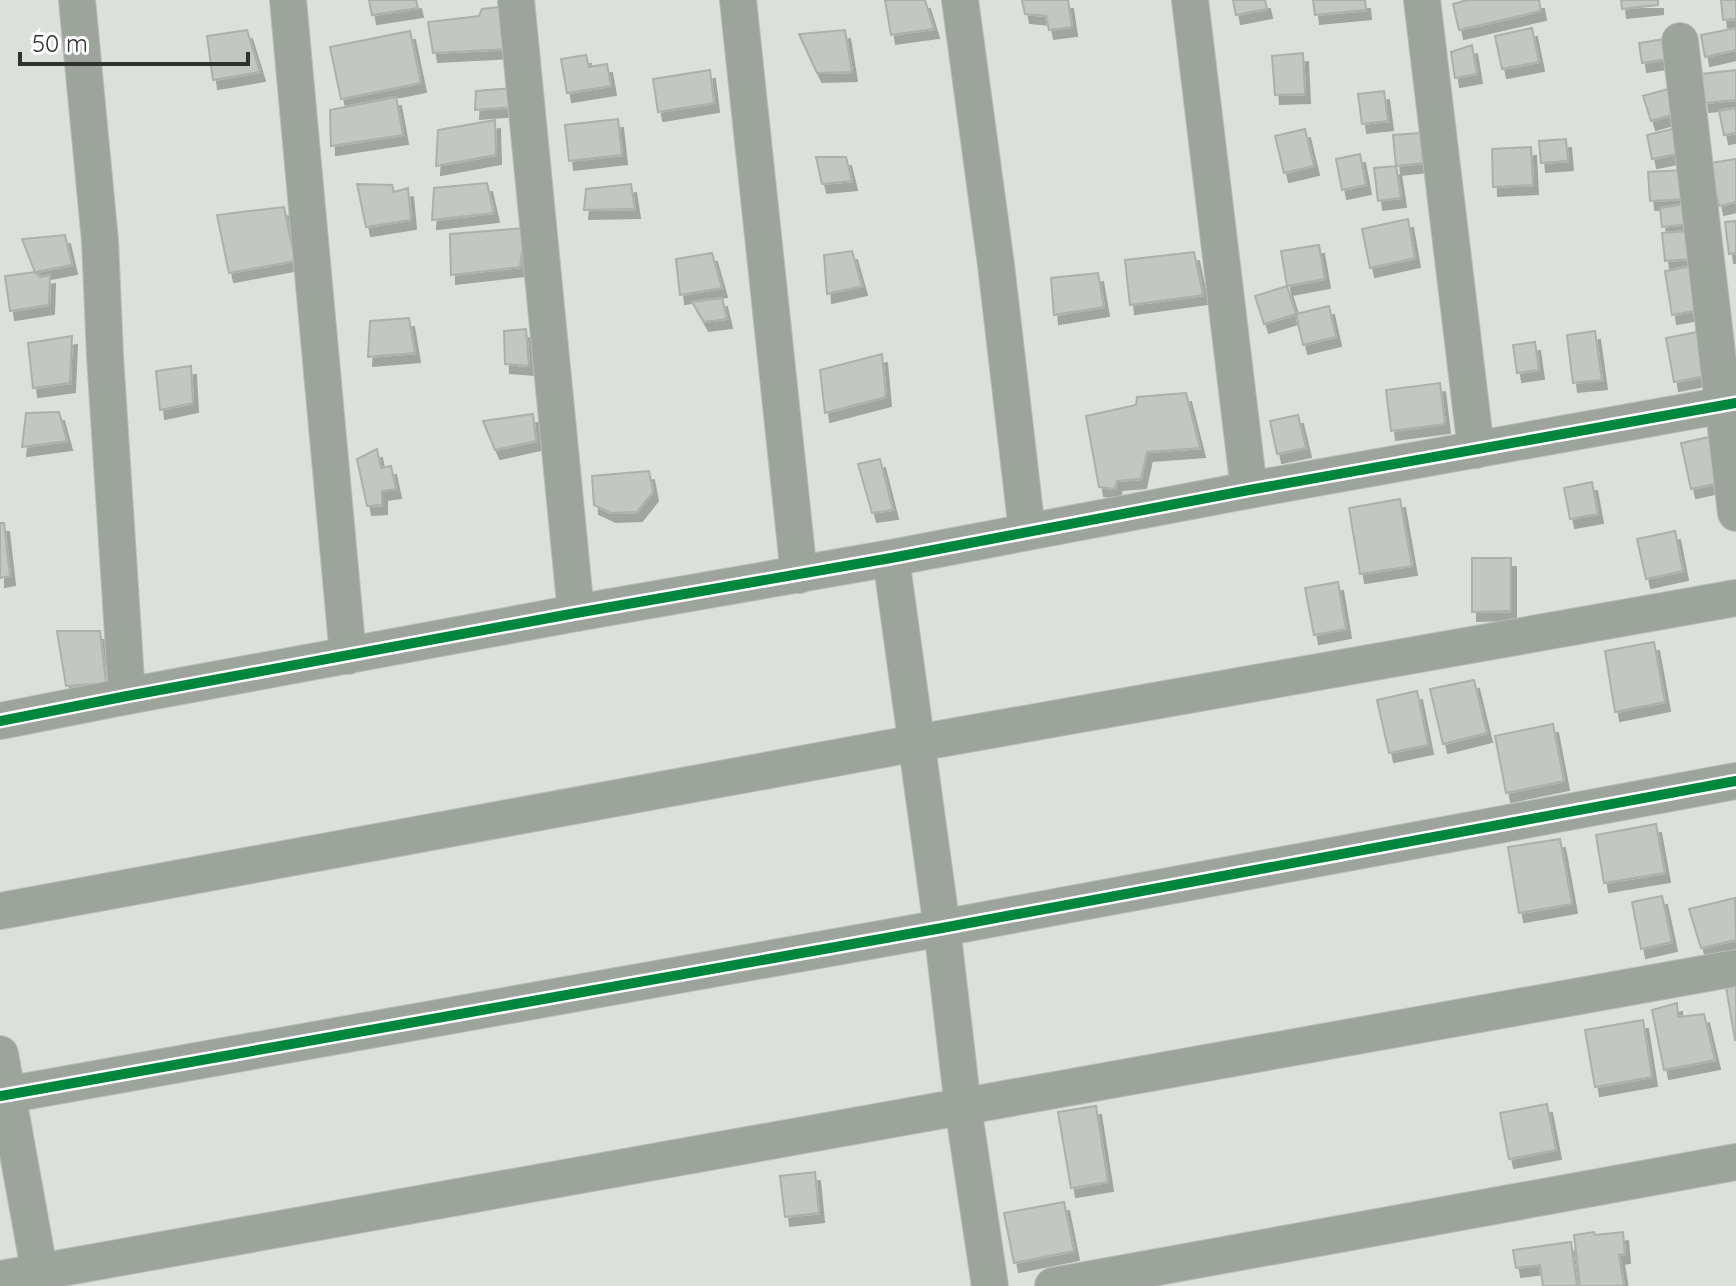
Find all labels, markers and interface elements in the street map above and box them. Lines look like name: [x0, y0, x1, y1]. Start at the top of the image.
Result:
scale bar: [20, 16, 248, 66]
text: 50 m: [32, 28, 88, 58]

